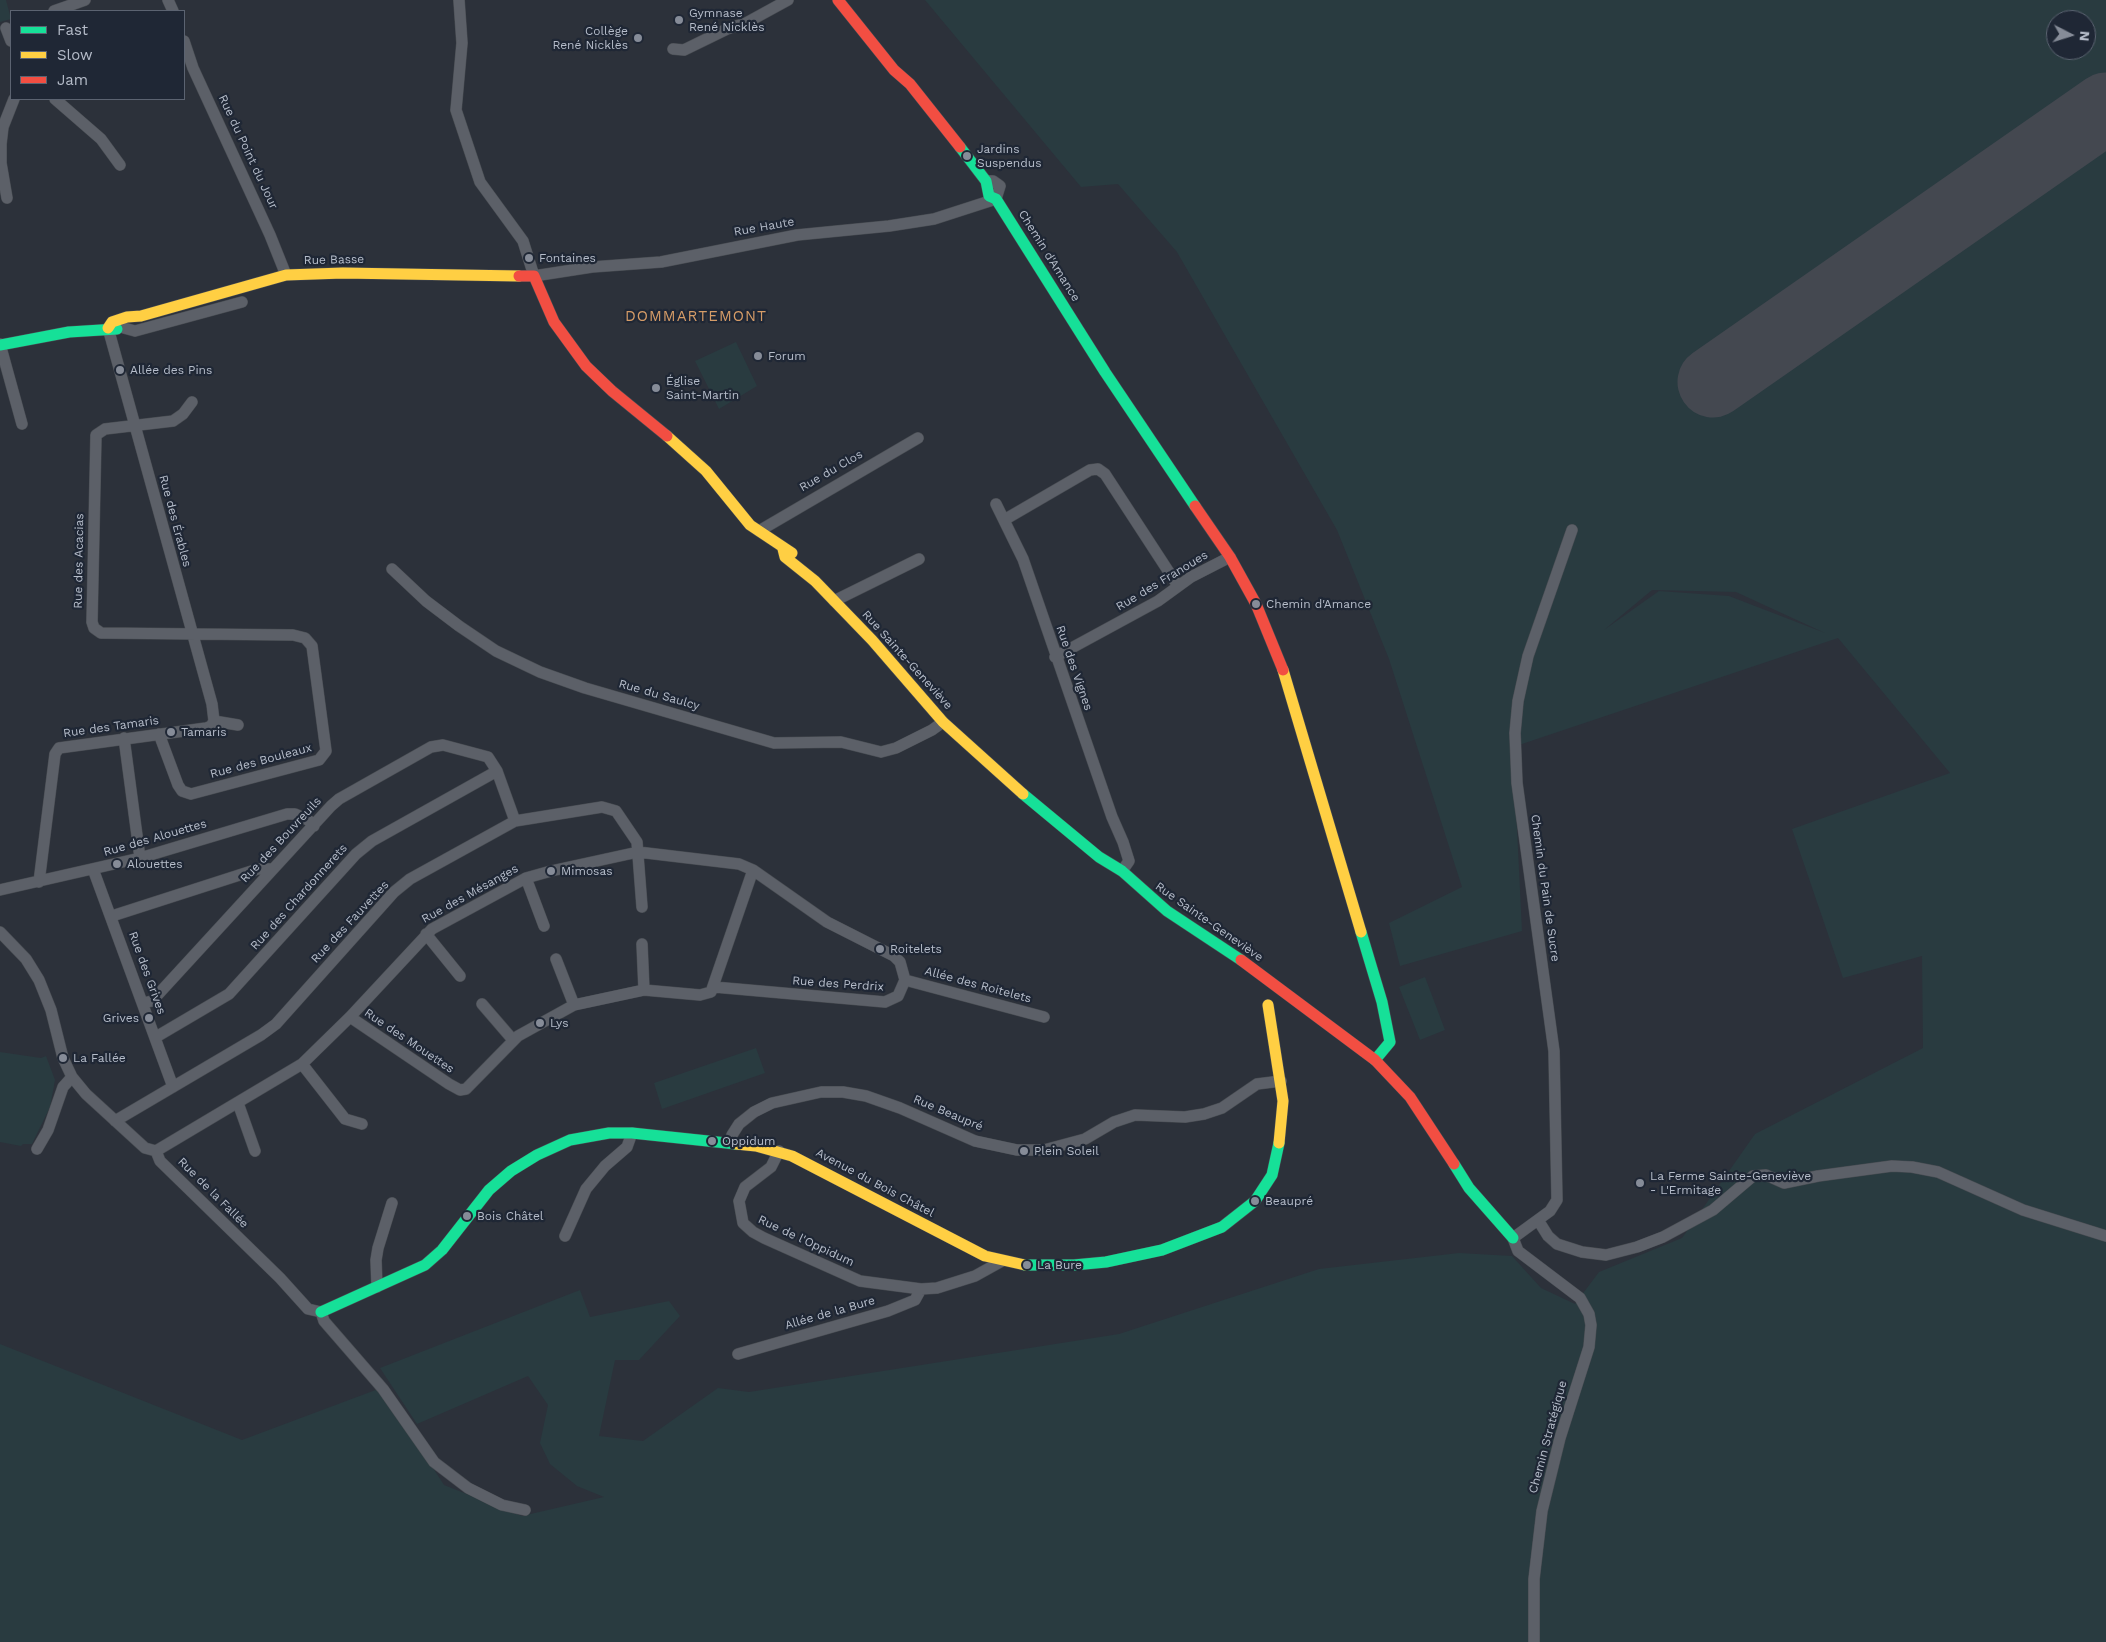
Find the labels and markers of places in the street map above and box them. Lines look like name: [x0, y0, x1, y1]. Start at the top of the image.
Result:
place label: Gymnase René Nicklès: [689, 6, 765, 34]
marker: Gymnase René Nicklès: [673, 14, 685, 26]
place label: Collège René Nicklès: [552, 24, 628, 52]
marker: Collège René Nicklès: [632, 32, 644, 44]
place label: Jardins Suspendus: [977, 142, 1041, 170]
marker: Jardins Suspendus: [961, 150, 973, 162]
place label: Fontaines: [539, 251, 596, 265]
marker: Fontaines: [523, 252, 535, 264]
place label: Forum: [768, 349, 806, 363]
marker: Forum: [752, 350, 764, 362]
place label: Allée des Pins: [130, 363, 212, 377]
marker: Allée des Pins: [114, 364, 126, 376]
place label: Église Saint-Martin: [666, 374, 739, 402]
marker: Église Saint-Martin: [650, 382, 662, 394]
place label: Chemin d'Amance: [1266, 597, 1371, 611]
marker: Chemin d'Amance: [1250, 598, 1262, 610]
place label: Tamaris: [181, 725, 226, 739]
marker: Tamaris: [165, 726, 177, 738]
place label: Alouettes: [127, 857, 182, 871]
marker: Alouettes: [111, 858, 123, 870]
place label: Mimosas: [561, 864, 613, 878]
marker: Mimosas: [545, 865, 557, 877]
place label: Roitelets: [890, 942, 942, 956]
marker: Roitelets: [874, 943, 886, 955]
place label: Grives: [103, 1011, 139, 1025]
marker: Grives: [143, 1012, 155, 1024]
place label: Lys: [550, 1016, 568, 1030]
marker: Lys: [534, 1017, 546, 1029]
place label: La Fallée: [73, 1051, 126, 1065]
marker: La Fallée: [57, 1052, 69, 1064]
place label: Oppidum: [722, 1134, 776, 1148]
marker: Oppidum: [706, 1135, 718, 1147]
place label: Plein Soleil: [1034, 1144, 1099, 1158]
marker: Plein Soleil: [1018, 1145, 1030, 1157]
place label: La Ferme Sainte-Geneviève - L'Ermitage: [1650, 1169, 1811, 1197]
marker: La Ferme Sainte-Geneviève - L'Ermitage: [1634, 1177, 1646, 1189]
place label: Beaupré: [1265, 1194, 1313, 1208]
marker: Beaupré: [1249, 1195, 1261, 1207]
place label: Bois Châtel: [477, 1209, 543, 1223]
marker: Bois Châtel: [461, 1210, 473, 1222]
place label: La Bure: [1037, 1258, 1082, 1272]
marker: La Bure: [1021, 1259, 1033, 1271]

